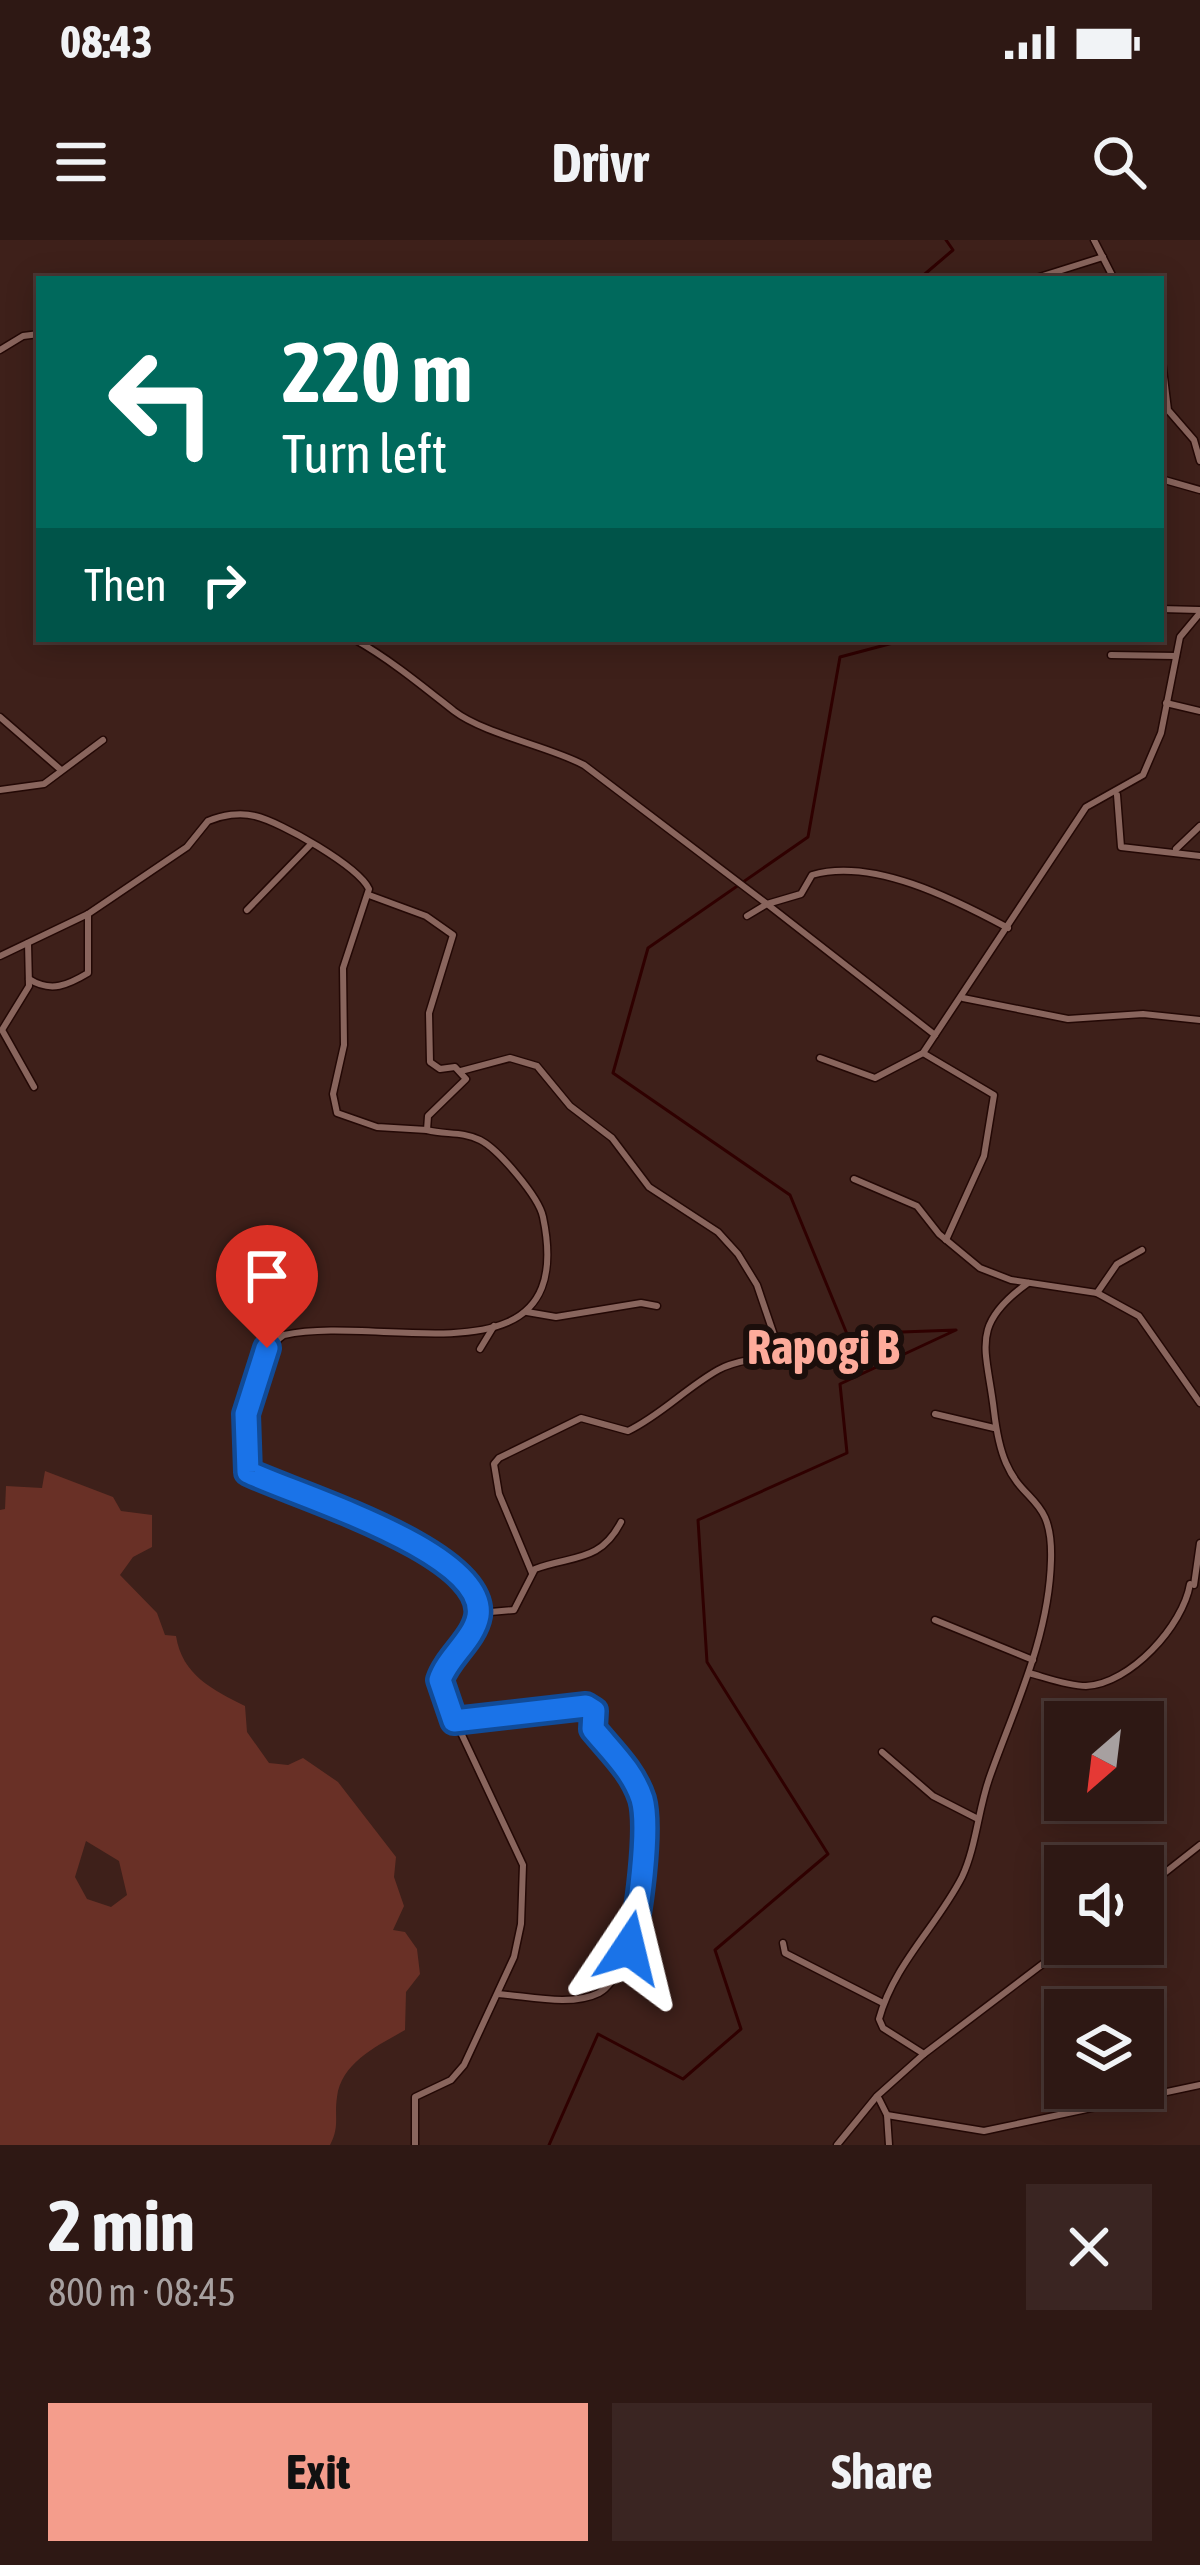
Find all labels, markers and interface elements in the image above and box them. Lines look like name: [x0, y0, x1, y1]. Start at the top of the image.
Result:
text: 08:43: [60, 16, 153, 68]
icon: menu: [48, 129, 114, 195]
icon: search: [1086, 129, 1152, 195]
text: Drivr: [552, 132, 648, 193]
icon: left: [84, 324, 240, 480]
text: 220 m: [282, 324, 472, 420]
text: Turn left: [282, 423, 447, 484]
icon: right: [191, 552, 257, 618]
text: Then: [84, 559, 167, 611]
pin: [216, 1225, 318, 1348]
icon: arrive: [234, 1243, 300, 1309]
district label: Rapogi B: [747, 1319, 900, 1374]
north arrow: [1044, 1701, 1164, 1821]
map controls: [1044, 1701, 1164, 2109]
button: sound: [1044, 1845, 1164, 1965]
position arrow: [566, 1885, 692, 2011]
button: layers: [1044, 1989, 1164, 2109]
text: 2 min: [48, 2184, 195, 2266]
button: close: [1026, 2184, 1152, 2310]
text: 800 m · 08:45: [48, 2270, 236, 2314]
button: Exit: [48, 2403, 588, 2541]
button: Share: [612, 2403, 1152, 2541]

